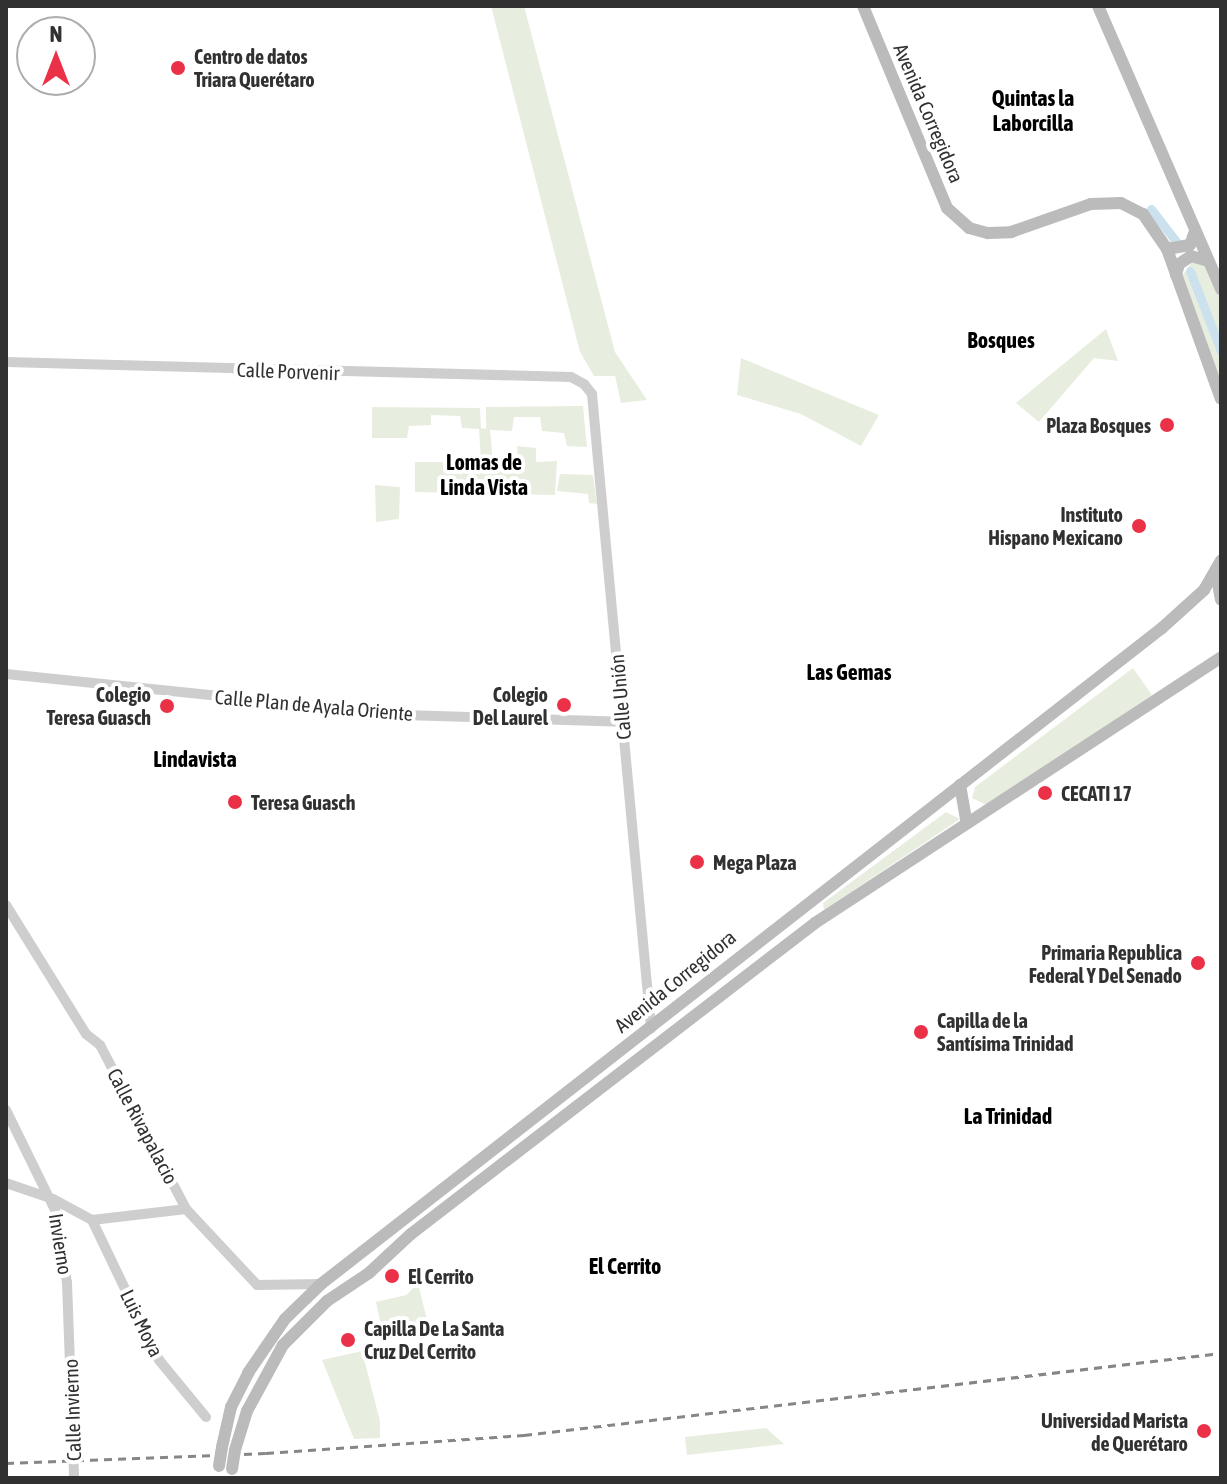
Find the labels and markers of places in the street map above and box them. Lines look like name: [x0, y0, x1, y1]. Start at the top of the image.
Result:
place label: Centro de datos Triara Querétaro: [194, 44, 315, 91]
marker: Centro de datos Triara Querétaro: [169, 59, 187, 77]
place label: Plaza Bosques: [1046, 413, 1151, 437]
marker: Plaza Bosques: [1158, 416, 1176, 434]
place label: Instituto Hispano Mexicano: [988, 502, 1123, 549]
marker: Instituto Hispano Mexicano: [1130, 517, 1148, 535]
place label: Colegio Teresa Guasch: [47, 682, 151, 729]
place label: Colegio Del Laurel: [473, 682, 548, 729]
marker: Colegio Del Laurel: [555, 696, 573, 714]
marker: Colegio Teresa Guasch: [158, 697, 176, 715]
place label: CECATI 17: [1061, 781, 1132, 805]
marker: CECATI 17: [1036, 784, 1054, 802]
place label: Teresa Guasch: [251, 790, 355, 814]
marker: Teresa Guasch: [226, 793, 244, 811]
place label: Mega Plaza: [713, 850, 797, 874]
marker: Mega Plaza: [688, 853, 706, 871]
place label: Primaria Republica Federal Y Del Senado: [1029, 940, 1182, 987]
marker: Primaria Republica Federal Y Del Senado: [1189, 954, 1207, 972]
place label: Capilla de la Santísima Trinidad: [937, 1008, 1073, 1055]
marker: Capilla de la Santísima Trinidad: [912, 1023, 930, 1041]
place label: El Cerrito: [408, 1264, 474, 1288]
marker: El Cerrito: [383, 1267, 401, 1285]
place label: Capilla De La Santa Cruz Del Cerrito: [364, 1316, 504, 1363]
marker: Capilla De La Santa Cruz Del Cerrito: [339, 1331, 357, 1349]
place label: Universidad Marista de Querétaro: [1041, 1408, 1188, 1455]
marker: Universidad Marista de Querétaro: [1195, 1422, 1213, 1440]

